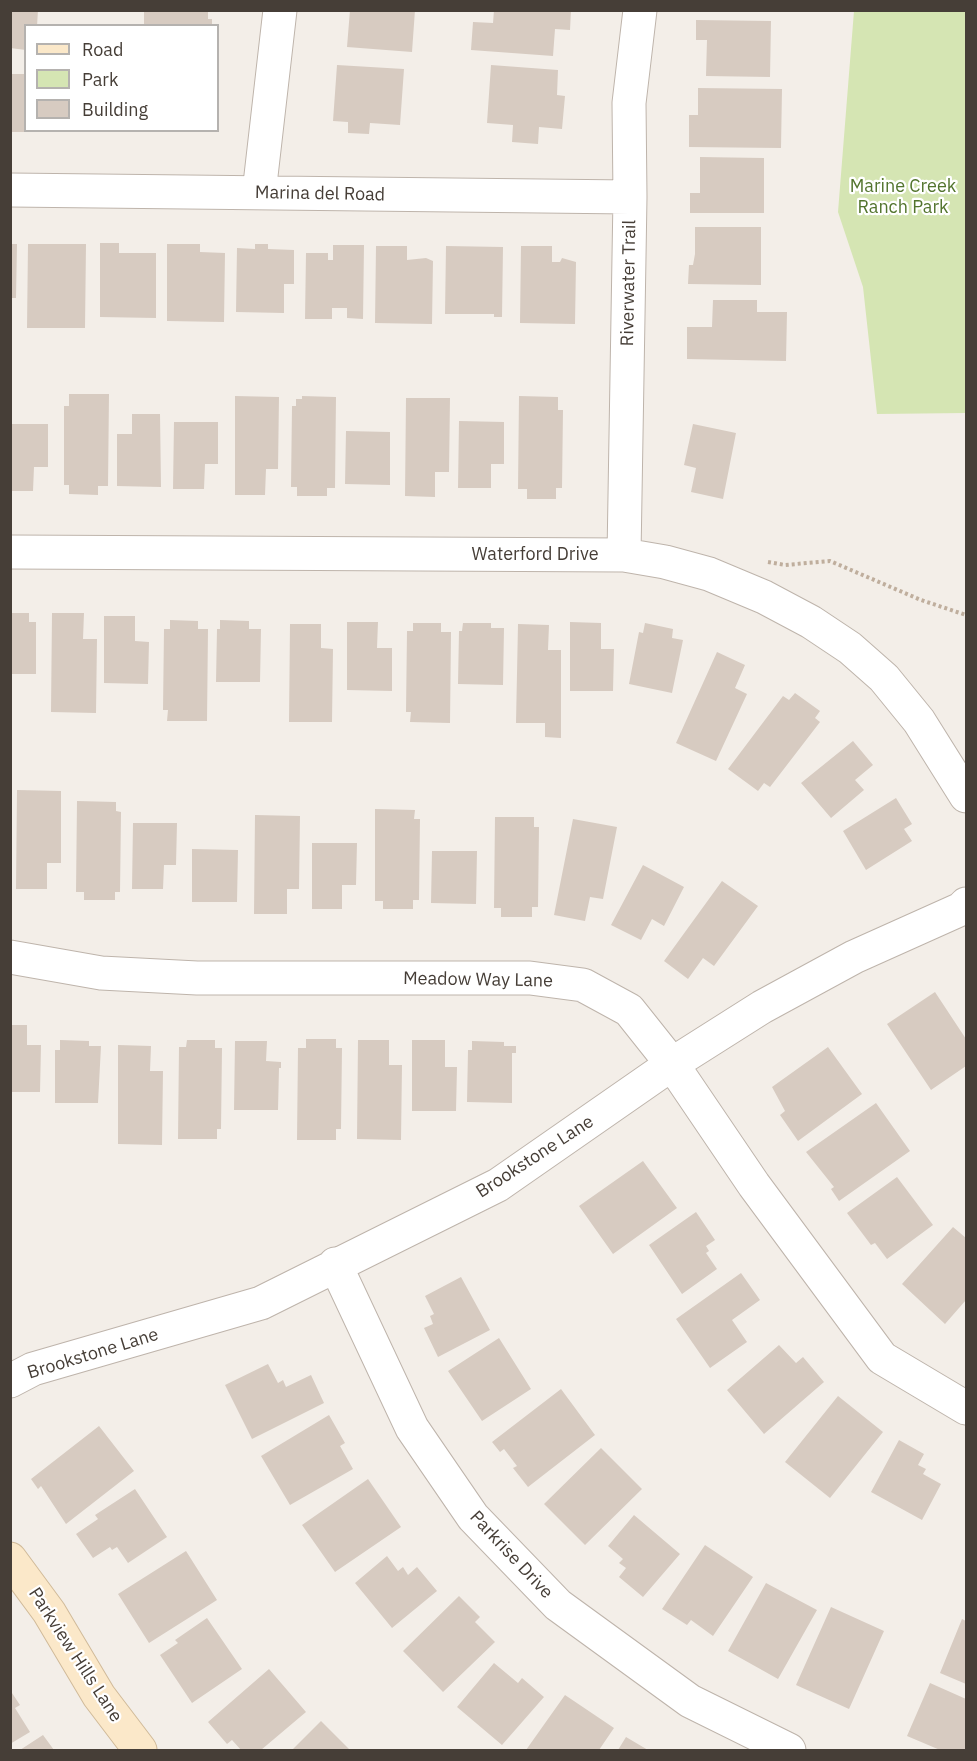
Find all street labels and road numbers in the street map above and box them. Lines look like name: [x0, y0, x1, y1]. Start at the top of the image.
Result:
street label: Marina del Road: [255, 182, 385, 206]
street label: Riverwater Trail: [617, 220, 641, 346]
street label: Waterford Drive: [471, 544, 599, 566]
street label: Meadow Way Lane: [403, 968, 553, 992]
street label: Brookstone Lane: [472, 1111, 598, 1203]
street label: Brookstone Lane: [25, 1324, 161, 1384]
street label: Parkrise Drive: [465, 1507, 557, 1603]
street label: Parkview Hills Lane: [23, 1584, 127, 1726]

